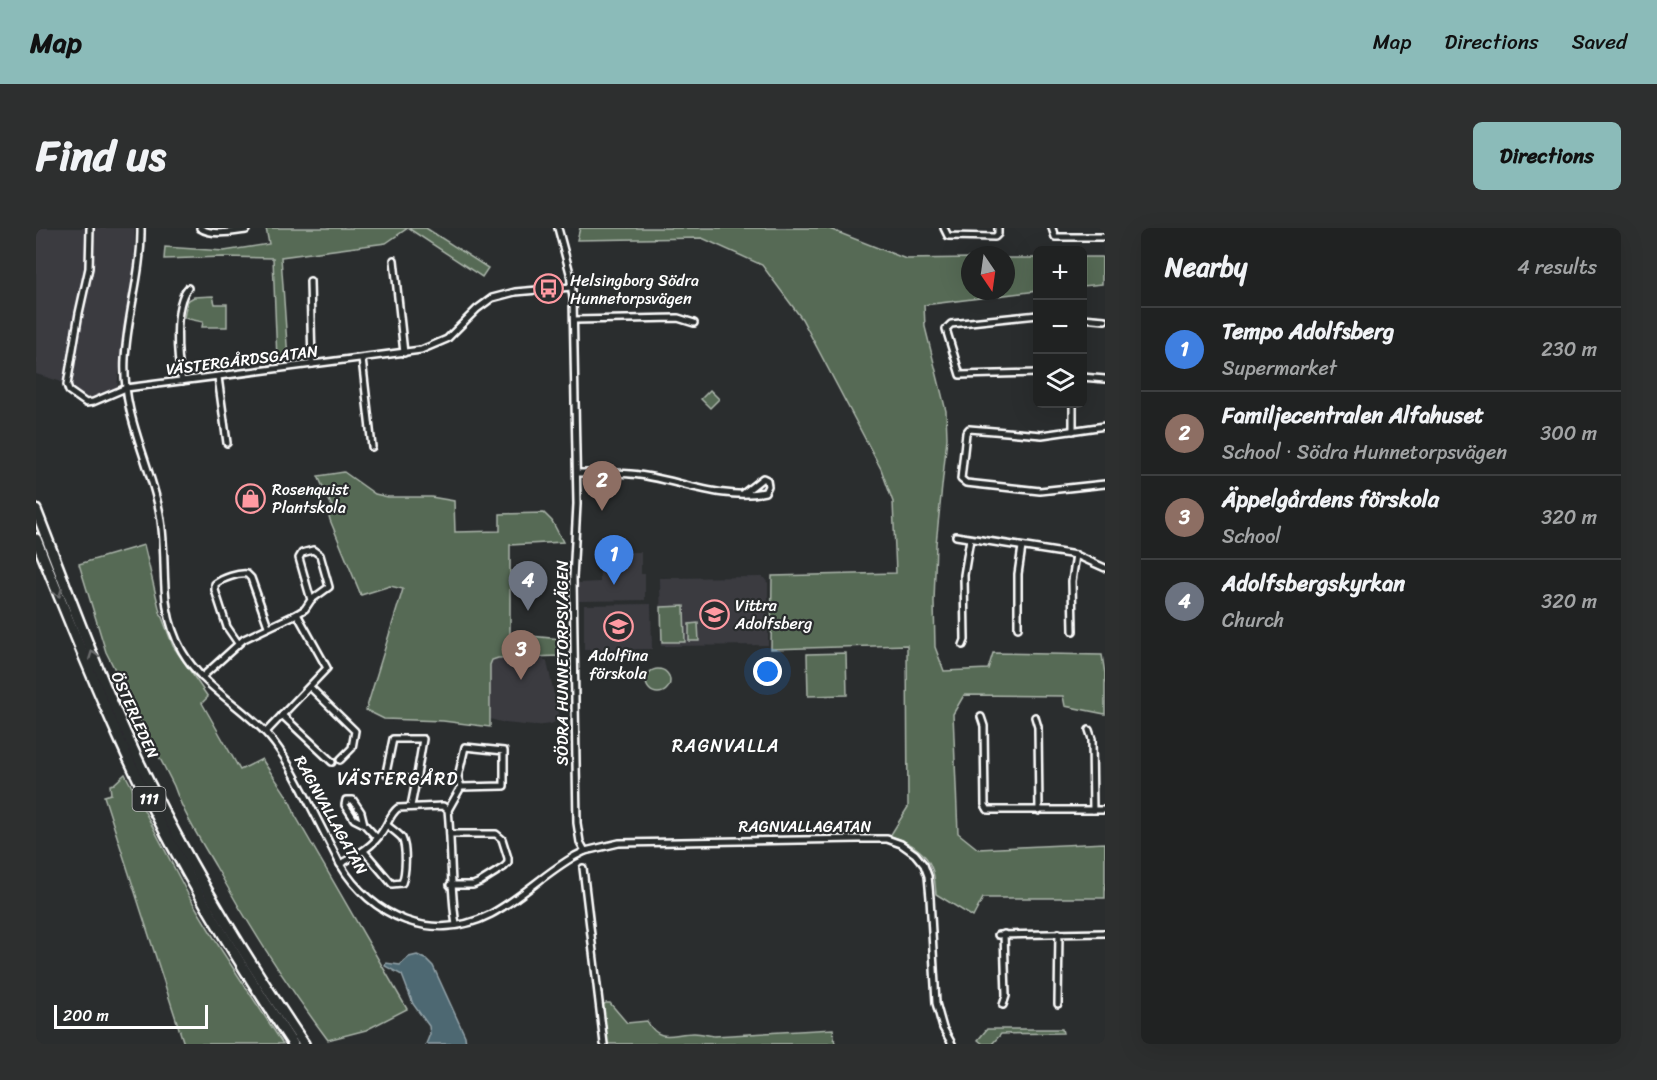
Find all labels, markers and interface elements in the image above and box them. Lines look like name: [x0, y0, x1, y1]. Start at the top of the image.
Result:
text: Map: [30, 18, 82, 67]
text: Map: [1373, 23, 1411, 61]
text: Directions: [1444, 23, 1539, 61]
text: Saved: [1572, 23, 1627, 61]
text: Find us: [36, 119, 166, 193]
button: Directions: [1473, 122, 1621, 190]
text: Nearby: [1165, 244, 1247, 290]
north arrow: [961, 246, 1015, 300]
map controls: [1033, 246, 1087, 408]
button: +: [1033, 246, 1087, 300]
text: 4 results: [1517, 250, 1597, 285]
place label: Helsingborg Södra Hunnetorpsvägen: [570, 266, 699, 313]
bus stop icon: Helsingborg Södra Hunnetorpsvägen: [533, 273, 565, 305]
button: −: [1033, 300, 1087, 354]
text: Tempo Adolfsberg: [1222, 312, 1394, 351]
text: 1: [1180, 332, 1189, 367]
text: 230 m: [1541, 332, 1597, 367]
street label: VÄSTERGÅRDSGATAN: [164, 336, 320, 384]
text: Supermarket: [1222, 351, 1337, 386]
button: layers: [1033, 354, 1087, 408]
text: Familjecentralen Alfahuset: [1222, 396, 1484, 435]
text: 2: [1179, 416, 1190, 451]
text: 300 m: [1540, 416, 1597, 451]
text: School · Södra Hunnetorpsvägen: [1222, 435, 1507, 470]
pin: 2: [582, 462, 622, 511]
place label: Rosenquist Plantskola: [272, 475, 349, 522]
text: Äppelgårdens förskola: [1222, 480, 1439, 519]
shop icon: Rosenquist Plantskola: [235, 482, 267, 514]
text: 3: [1179, 500, 1190, 535]
text: 320 m: [1541, 500, 1597, 535]
text: School: [1222, 519, 1281, 554]
pin: 1: [594, 536, 634, 585]
street label: SÖDRA HUNNETORPSVÄGEN: [548, 560, 577, 766]
pin: 4: [508, 562, 548, 611]
text: Adolfsbergskyrkan: [1222, 564, 1405, 603]
text: 4: [1178, 584, 1191, 619]
text: 320 m: [1541, 584, 1597, 619]
one-way arrow: [51, 587, 63, 598]
place label: Vittra Adolfsberg: [734, 591, 812, 638]
school or university icon: Vittra Adolfsberg: [698, 598, 730, 630]
text: Church: [1222, 603, 1284, 638]
school or university icon: Adolfina förskola: [602, 611, 634, 643]
pin: 3: [502, 630, 540, 680]
place label: Adolfina förskola: [587, 641, 649, 688]
one-way arrow: [88, 650, 100, 661]
your location: [753, 657, 782, 686]
street label: ÖSTERLEDEN: [103, 666, 167, 764]
district label: RAGNVALLA: [672, 730, 780, 762]
street label: RAGNVALLAGATAN: [286, 750, 376, 880]
district label: VÄSTERGÅRD: [337, 763, 459, 795]
road number: 111: [132, 787, 166, 811]
street label: RAGNVALLAGATAN: [739, 812, 871, 841]
text: 200 m: [63, 1001, 109, 1030]
scale bar: [54, 1002, 208, 1030]

